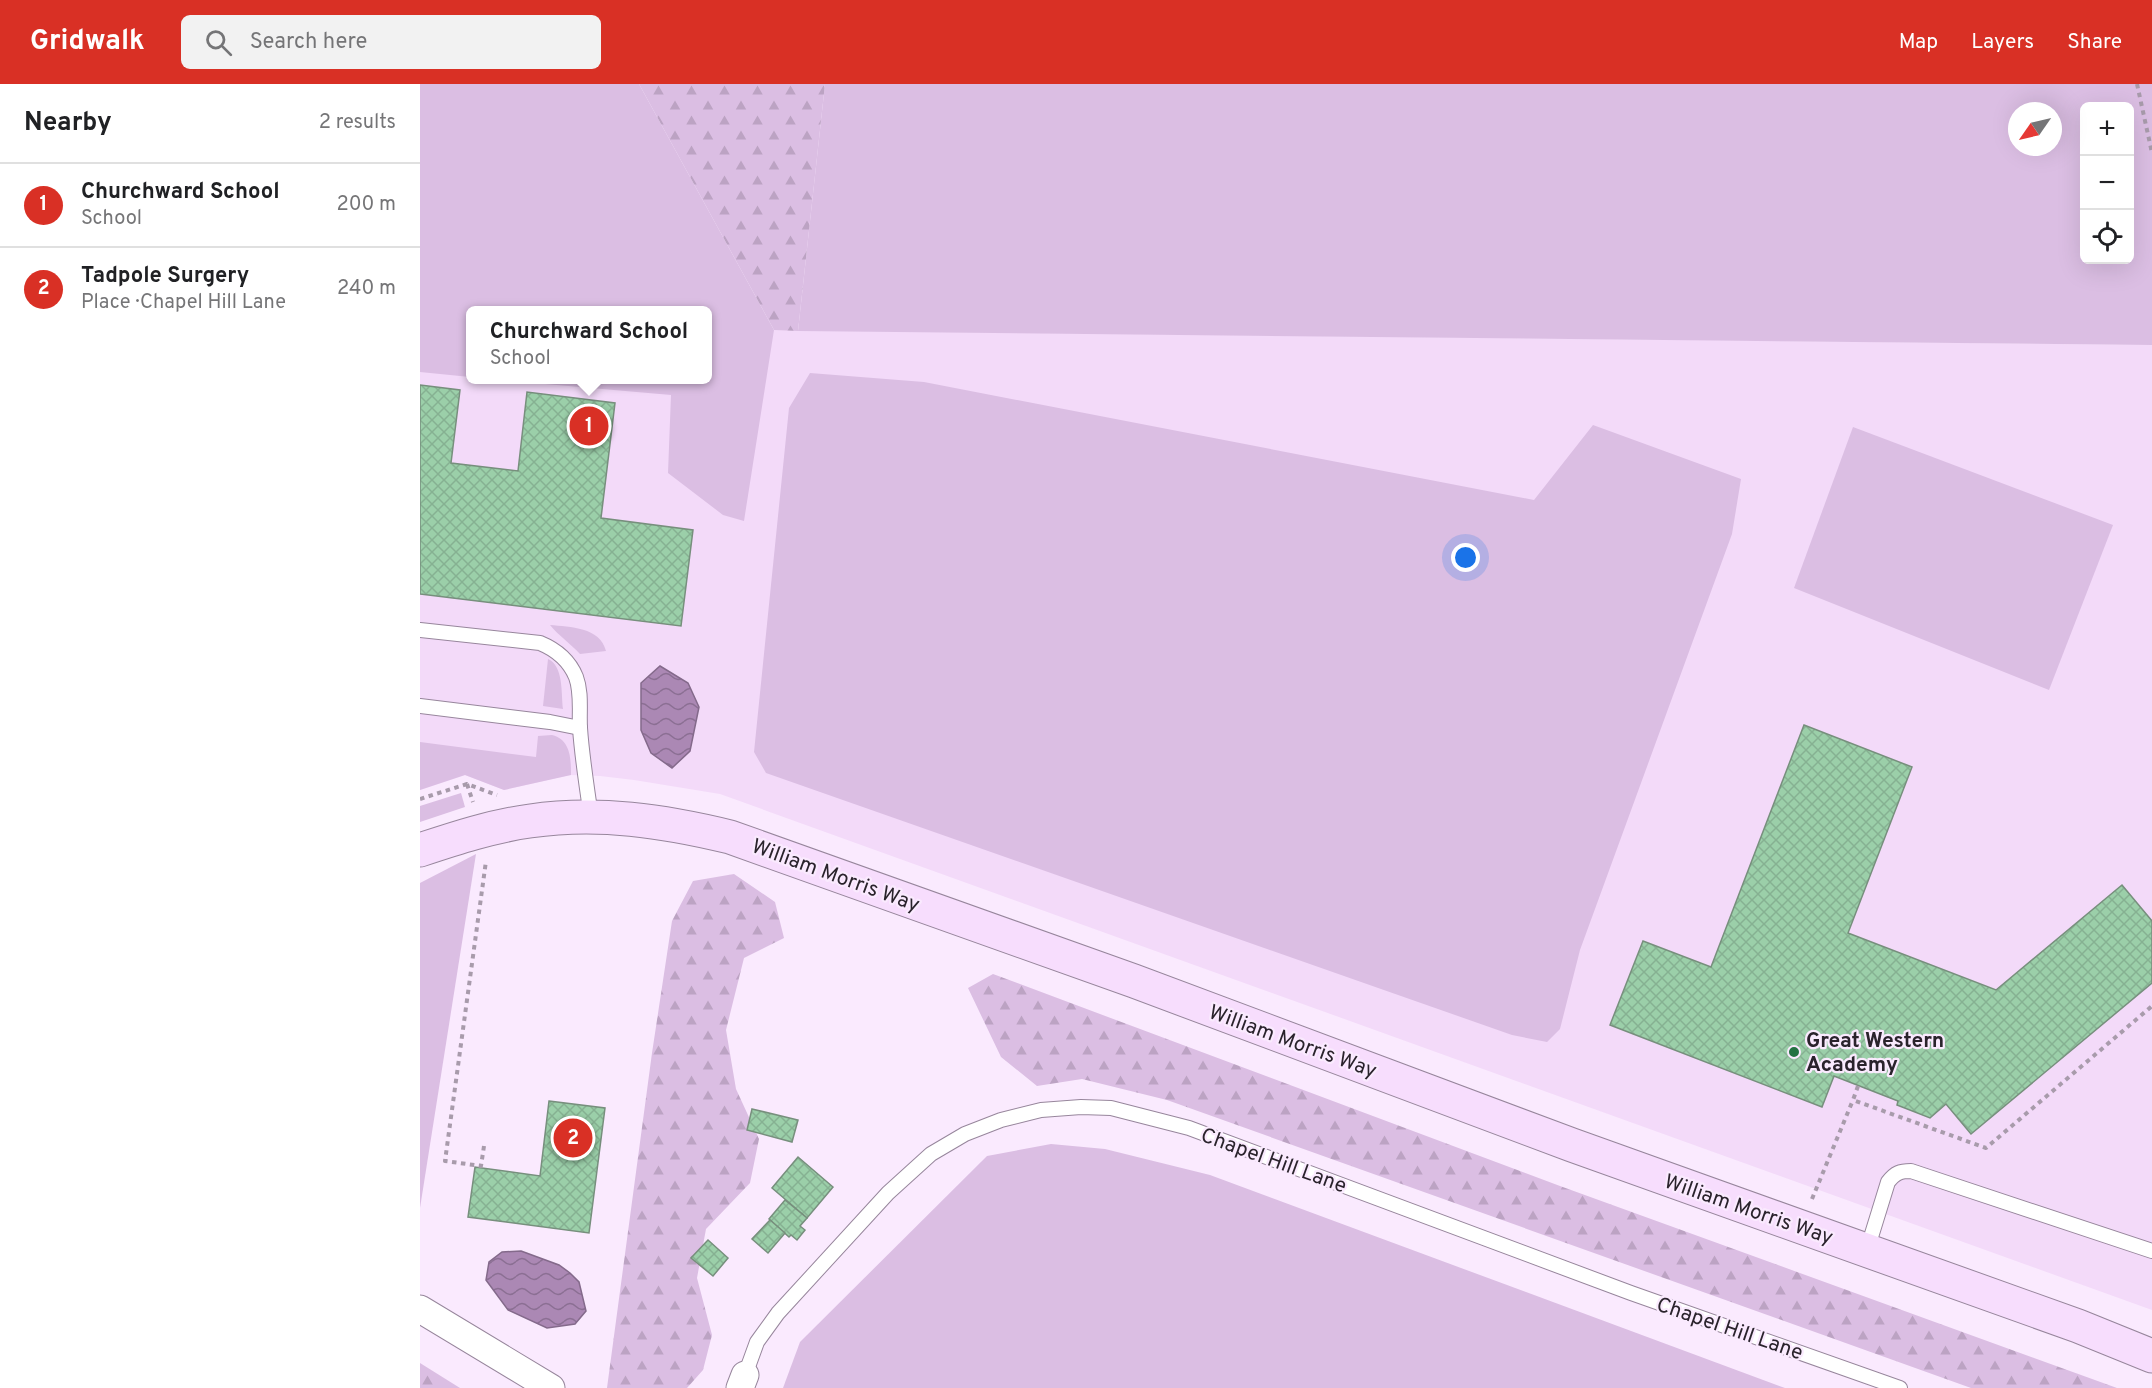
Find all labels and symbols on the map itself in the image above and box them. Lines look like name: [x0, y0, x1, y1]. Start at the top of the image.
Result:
north arrow: [2008, 102, 2062, 156]
pin: 1: [570, 404, 608, 448]
your location: [1451, 543, 1480, 572]
street label: William Morris Way: [748, 833, 923, 919]
street label: William Morris Way: [1205, 999, 1380, 1085]
place label: Great Western Academy: [1806, 1028, 1944, 1079]
marker: Great Western Academy: [1787, 1045, 1801, 1059]
pin: 2: [554, 1116, 592, 1160]
street label: Chapel Hill Lane: [1197, 1123, 1350, 1200]
street label: William Morris Way: [1660, 1169, 1837, 1252]
street label: Chapel Hill Lane: [1653, 1292, 1806, 1367]

